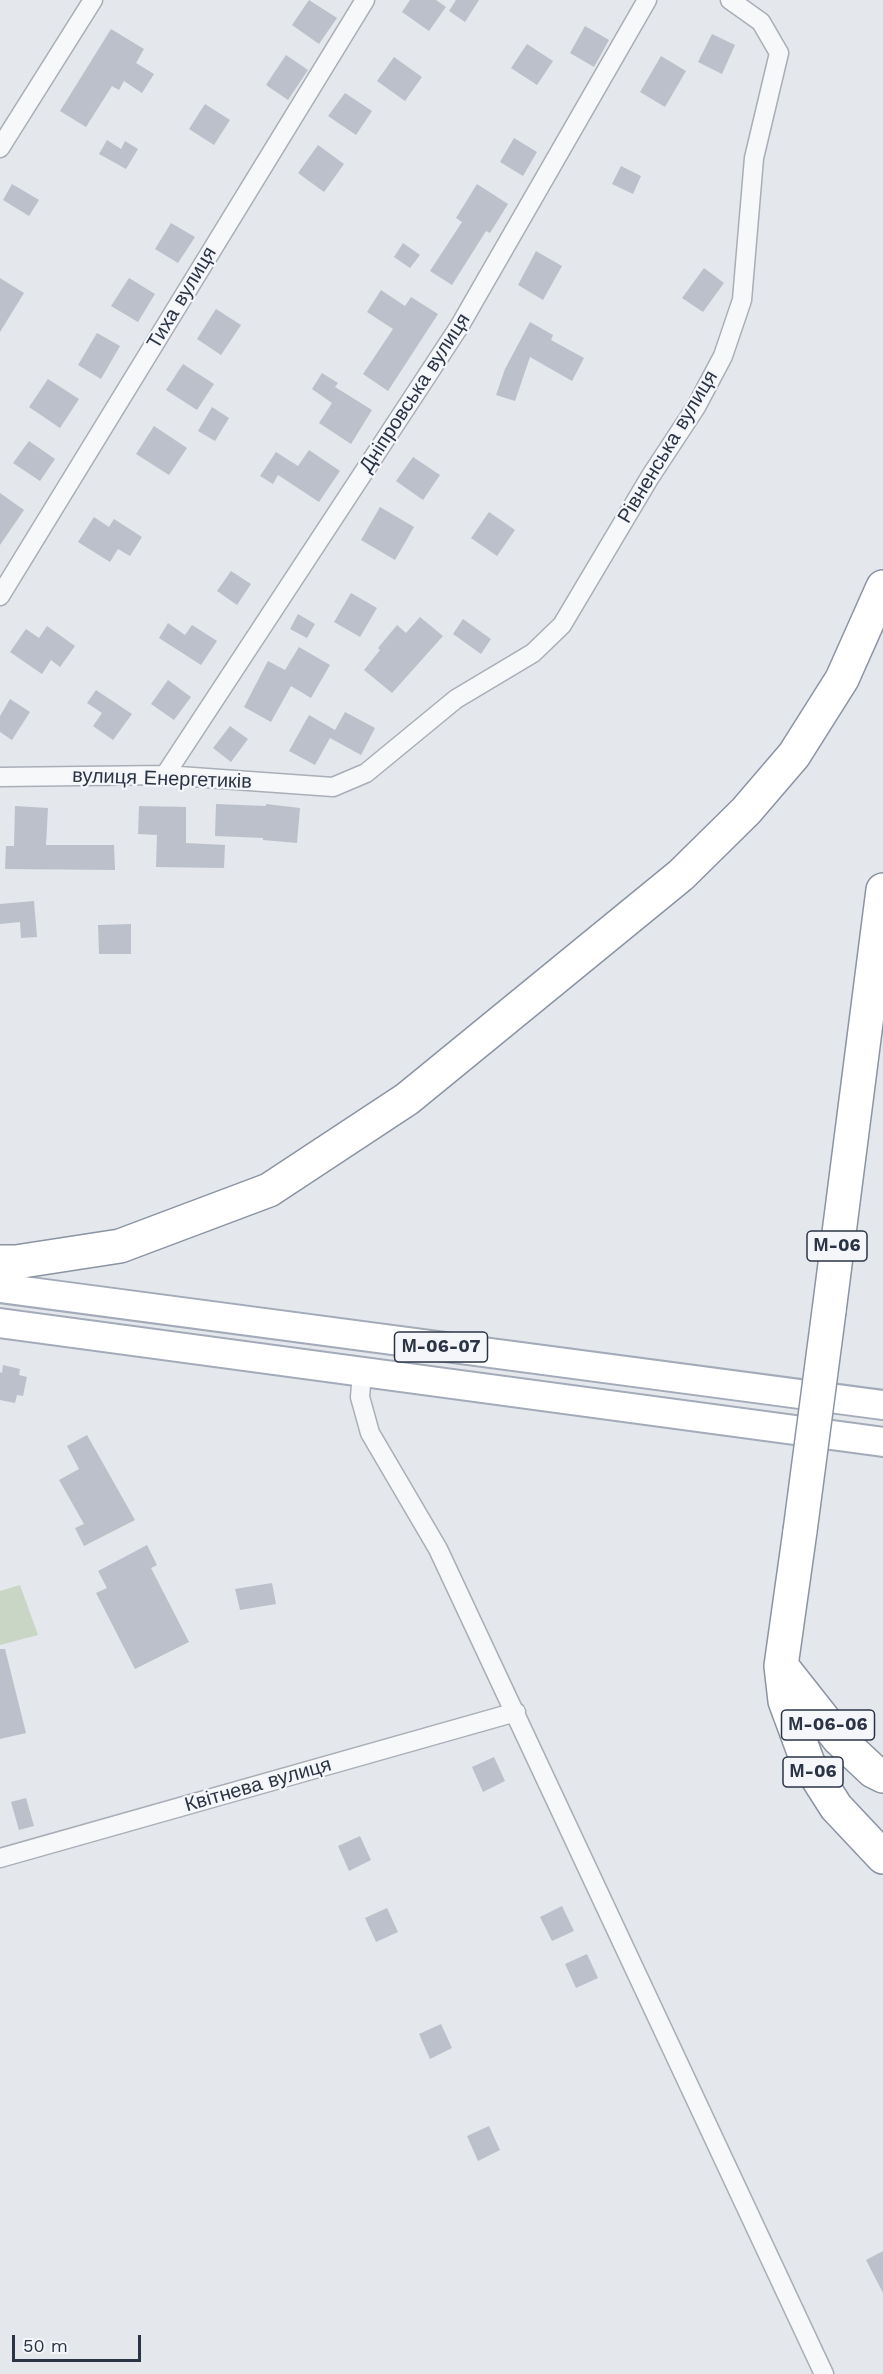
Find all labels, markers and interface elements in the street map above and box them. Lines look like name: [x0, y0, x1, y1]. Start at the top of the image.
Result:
street label: Тиха вулиця: [142, 242, 222, 354]
street label: Дніпровська вулиця: [355, 309, 475, 477]
street label: Рівненська вулиця: [613, 366, 723, 528]
street label: вулиця Енергетиків: [72, 764, 252, 794]
road number: М-06: [807, 1231, 867, 1261]
road number: М-06-07: [394, 1332, 488, 1362]
road number: М-06-06: [782, 1710, 874, 1740]
street label: Квітнева вулиця: [182, 1753, 334, 1817]
road number: М-06: [783, 1757, 843, 1787]
scale bar: [15, 2323, 144, 2361]
text: 50 m: [23, 2335, 68, 2356]

